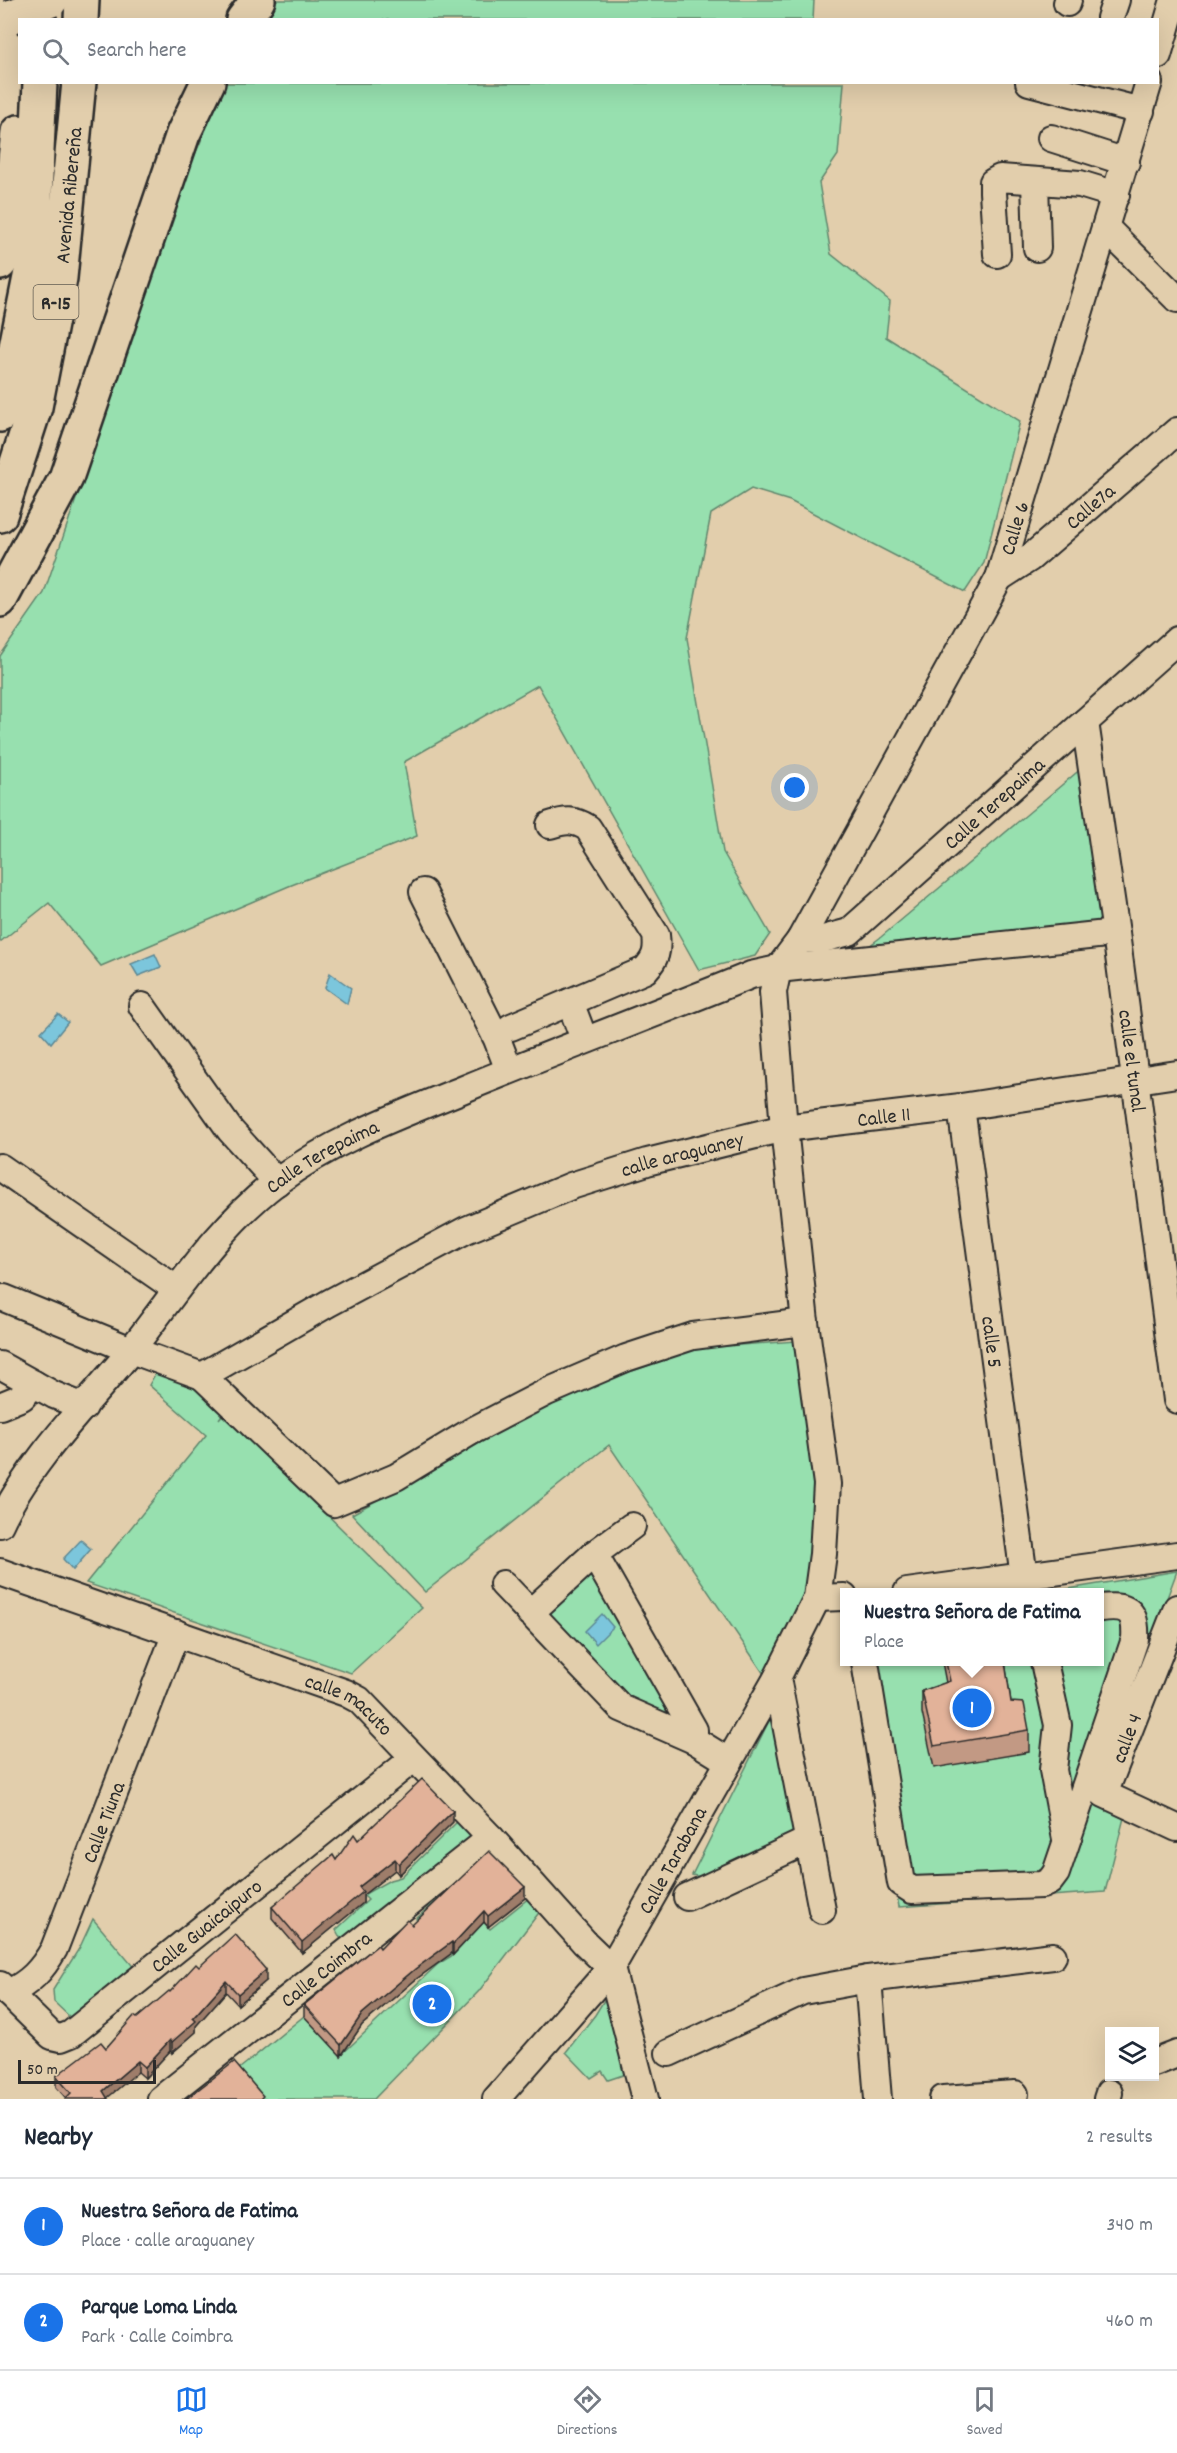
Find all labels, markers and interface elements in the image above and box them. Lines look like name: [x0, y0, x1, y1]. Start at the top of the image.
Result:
search box: [18, 18, 1159, 84]
icon: search: [39, 35, 72, 68]
text: Search here: [87, 36, 186, 67]
street label: Avenida Ribereña: [49, 125, 93, 265]
road number: R-15: [34, 285, 78, 319]
street label: Calle7a: [1060, 478, 1124, 539]
street label: Calle 6: [995, 498, 1039, 559]
street label: Calle Terepaima: [939, 751, 1054, 859]
your location: [780, 773, 809, 802]
street label: calle el tunal: [1108, 1008, 1151, 1114]
street label: Calle 11: [856, 1101, 912, 1137]
street label: Calle Terepaima: [261, 1113, 386, 1203]
street label: calle araguaney: [618, 1126, 748, 1187]
street label: calle 5: [971, 1314, 1008, 1370]
popup: [840, 1588, 1104, 1666]
text: Nuestra Señora de Fatima: [864, 1598, 1080, 1629]
text: Place: [864, 1629, 904, 1657]
street label: calle macuto: [300, 1668, 398, 1744]
pin: 1: [952, 1686, 992, 1730]
street label: calle 4: [1106, 1710, 1152, 1768]
street label: Calle Tiuna: [77, 1777, 136, 1868]
street label: Calle Tarabana: [633, 1801, 717, 1921]
street label: Calle Guaicaipuro: [146, 1874, 270, 1982]
street label: Calle Coimbra: [275, 1925, 381, 2017]
pin: 2: [412, 1982, 452, 2026]
map controls: [1105, 2027, 1159, 2081]
button: layers: [1105, 2027, 1159, 2081]
scale bar: [18, 2057, 156, 2084]
text: 50 m: [27, 2059, 58, 2082]
text: Nearby: [24, 2120, 92, 2157]
text: 2 results: [1086, 2124, 1153, 2152]
text: Nuestra Señora de Fatima: [81, 2197, 298, 2228]
text: 1: [41, 2212, 46, 2240]
text: 340 m: [1107, 2212, 1153, 2240]
text: Place · calle araguaney: [81, 2228, 254, 2256]
text: Parque Loma Linda: [81, 2293, 237, 2324]
text: 2: [39, 2308, 48, 2336]
text: 460 m: [1106, 2308, 1153, 2336]
text: Park · Calle Coimbra: [81, 2324, 233, 2352]
tab: Map: [175, 2383, 208, 2442]
tab: Directions: [557, 2383, 617, 2442]
tab: Saved: [967, 2383, 1002, 2442]

